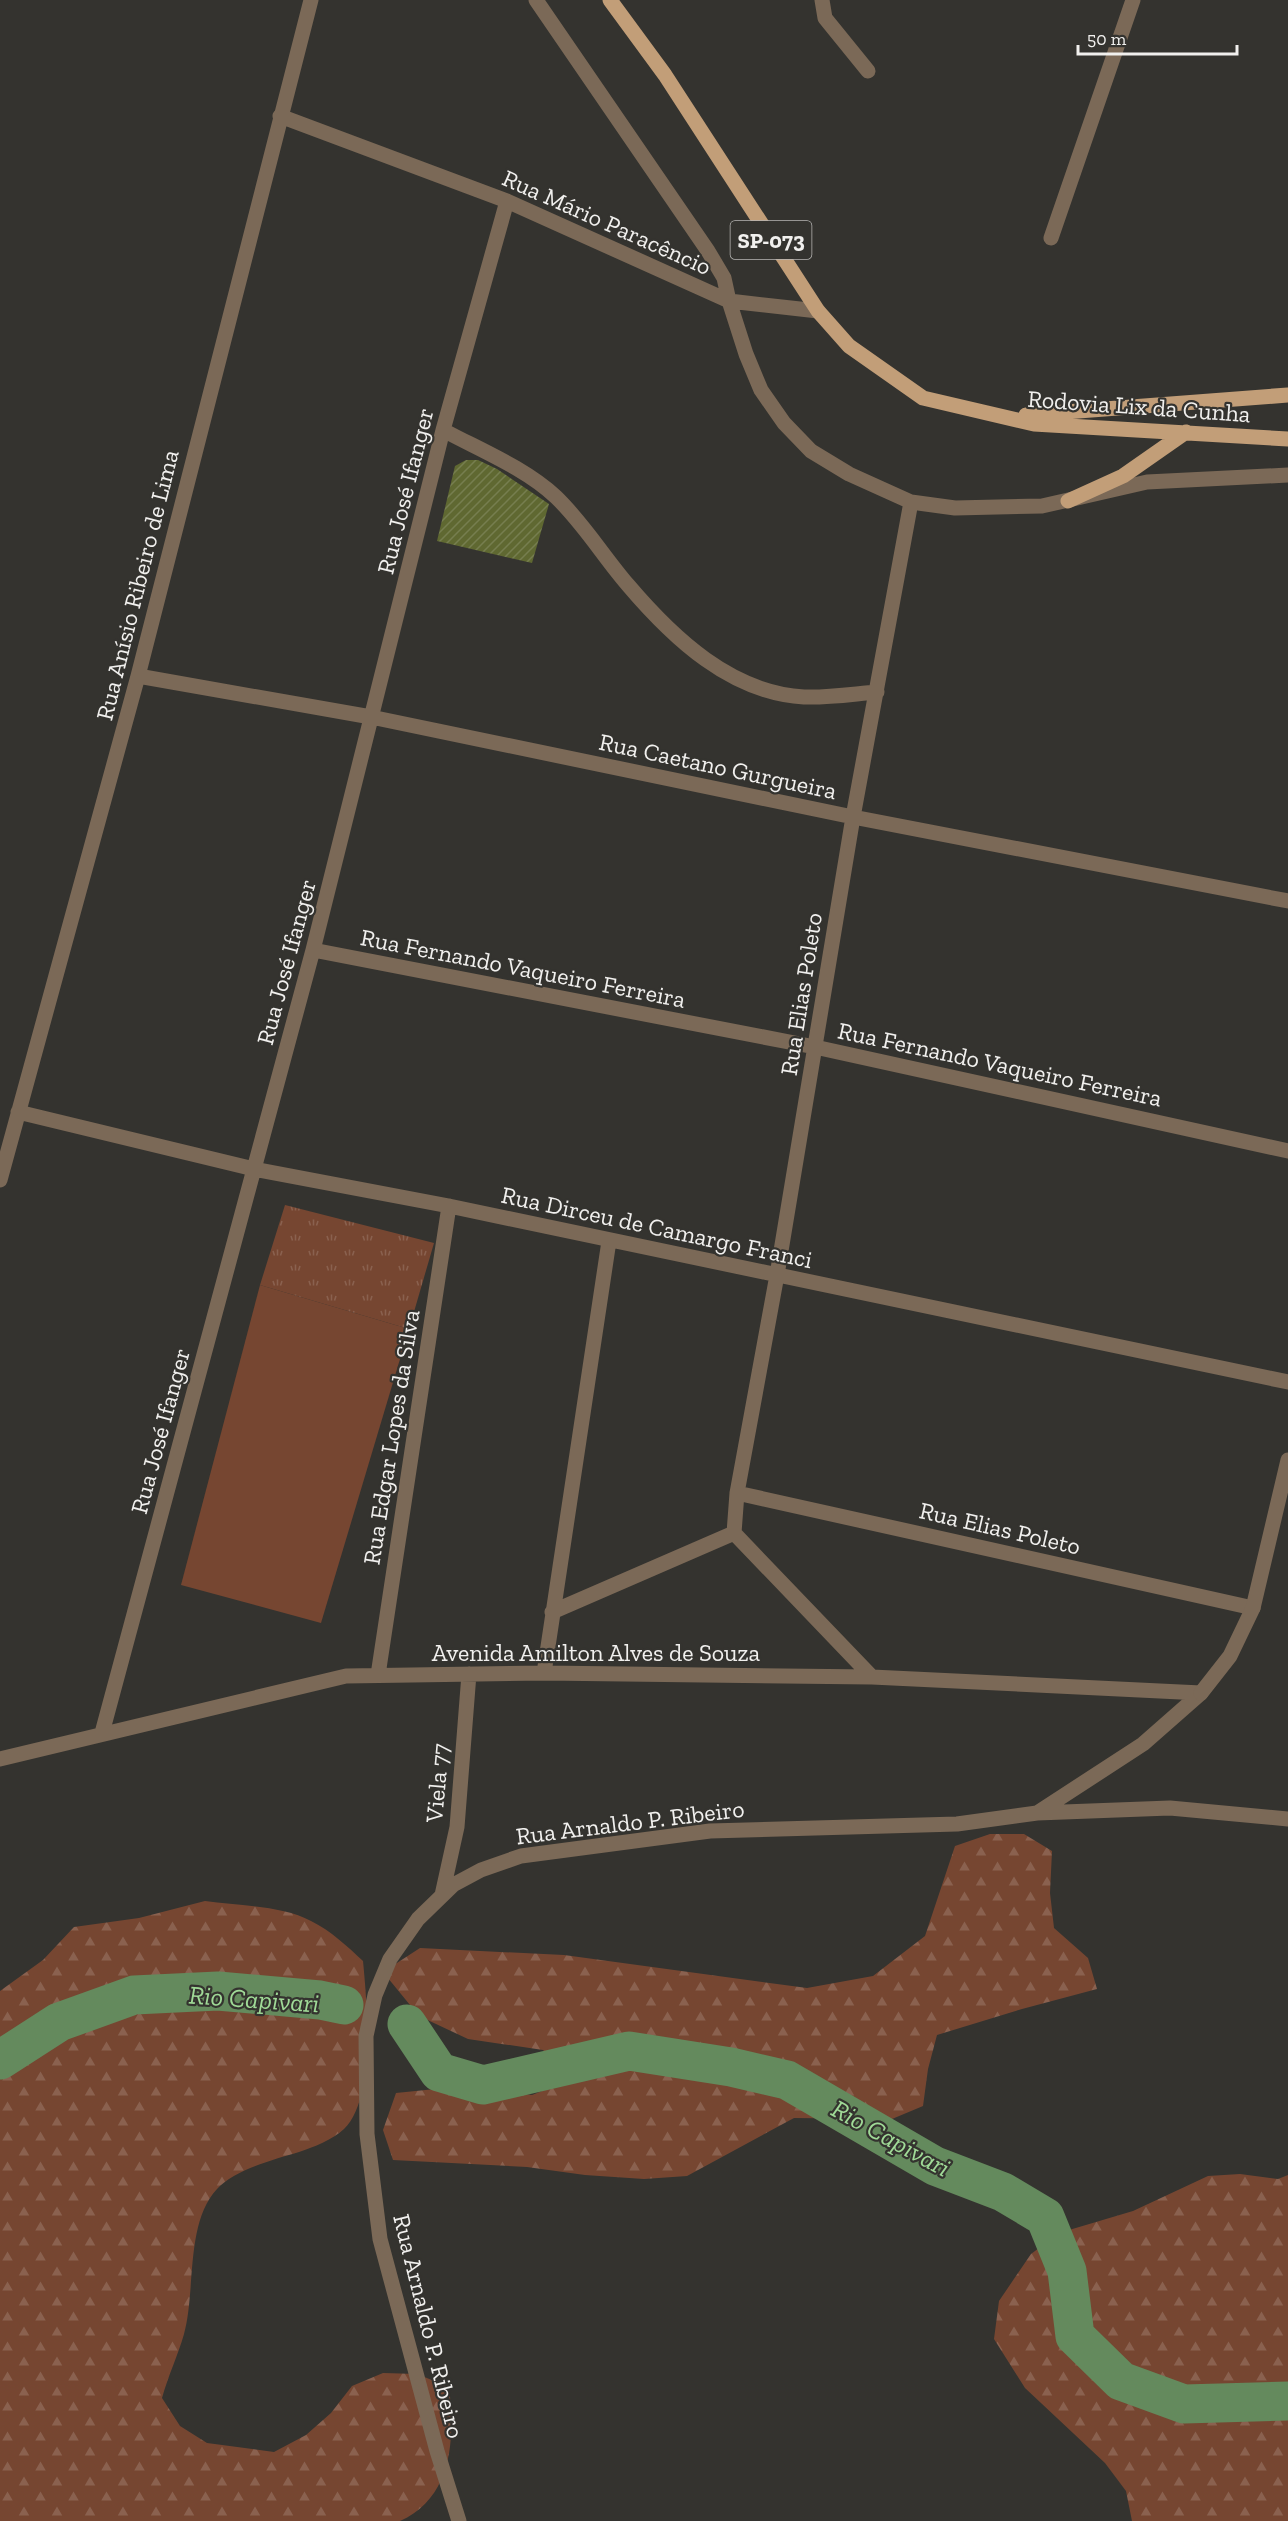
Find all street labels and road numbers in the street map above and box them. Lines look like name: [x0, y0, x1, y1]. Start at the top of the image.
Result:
street label: Rua Mário Paracêncio: [498, 163, 716, 281]
road number: SP-073: [730, 221, 812, 259]
street label: Rodovia Lix da Cunha: [1027, 384, 1252, 428]
street label: Rua José Ifanger: [370, 405, 440, 577]
street label: Rua Anísio Ribeiro de Lima: [89, 446, 185, 723]
street label: Rua Caetano Gurgueira: [597, 727, 840, 805]
street label: Rua José Ifanger: [250, 876, 322, 1048]
street label: Rua Elias Poleto: [774, 910, 828, 1078]
street label: Rua Fernando Vaqueiro Ferreira: [358, 922, 688, 1014]
street label: Rua Fernando Vaqueiro Ferreira: [835, 1015, 1165, 1113]
street label: Rua Dirceu de Camargo Franci: [499, 1180, 815, 1274]
street label: Rua Edgar Lopes da Silva: [357, 1307, 426, 1567]
street label: Rua José Ifanger: [124, 1345, 196, 1517]
street label: Rua Elias Poleto: [917, 1495, 1083, 1561]
street label: Avenida Amilton Alves de Souza: [432, 1638, 761, 1667]
street label: Viela 77: [419, 1742, 455, 1825]
street label: Rua Arnaldo P. Ribeiro: [514, 1794, 746, 1850]
street label: Rua Arnaldo P. Ribeiro: [387, 2211, 471, 2441]

